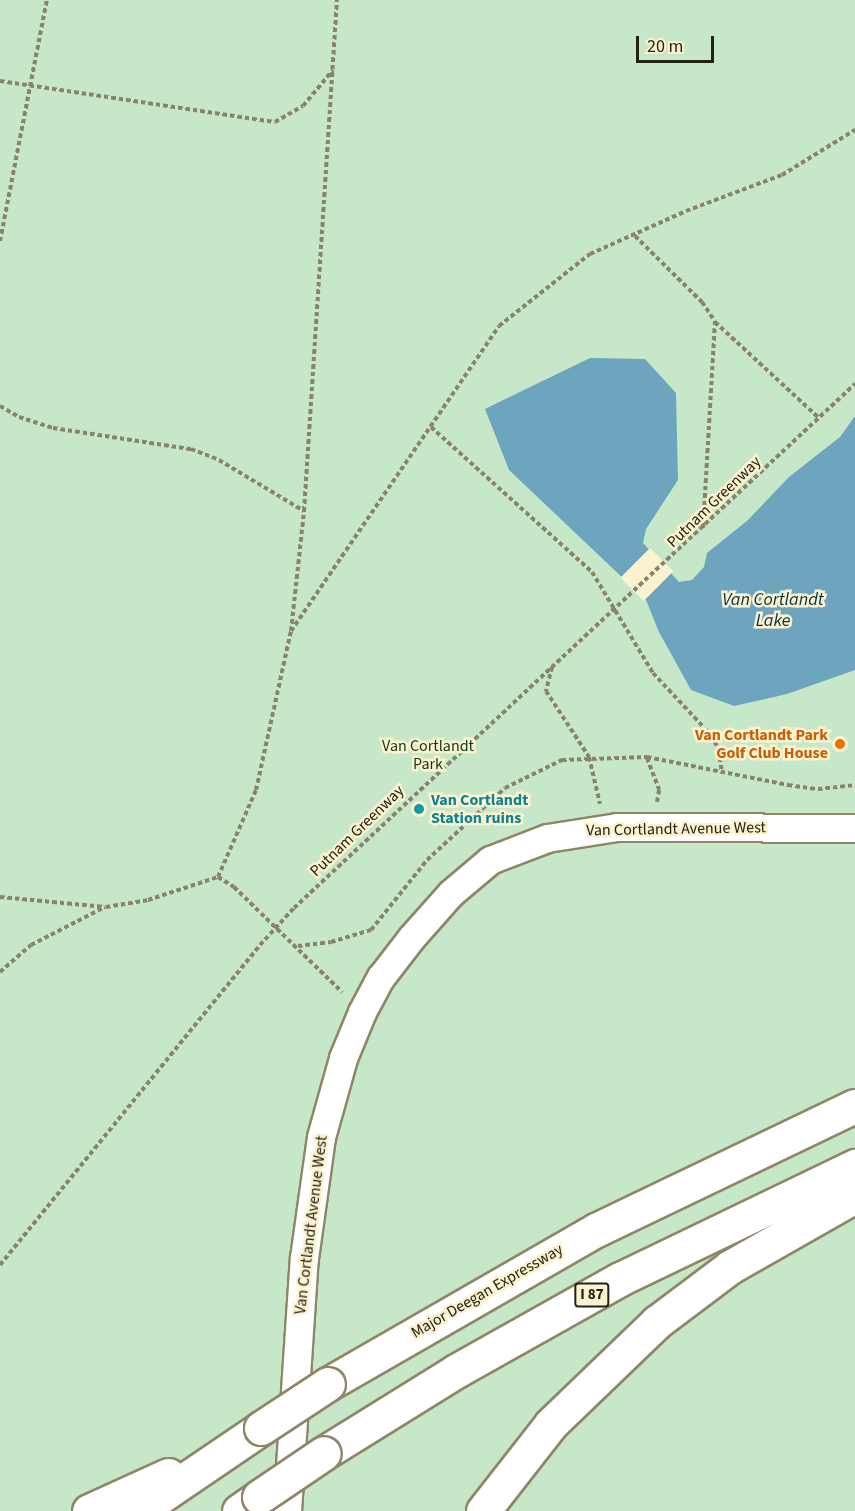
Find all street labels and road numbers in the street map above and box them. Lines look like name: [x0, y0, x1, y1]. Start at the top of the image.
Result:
street label: Putnam Greenway: [663, 452, 765, 552]
street label: Putnam Greenway: [306, 781, 408, 881]
street label: Van Cortlandt Avenue West: [586, 818, 766, 840]
street label: Van Cortlandt Avenue West: [291, 1135, 331, 1315]
street label: Major Deegan Expressway: [408, 1240, 566, 1342]
road number: I 87: [574, 1283, 610, 1307]

